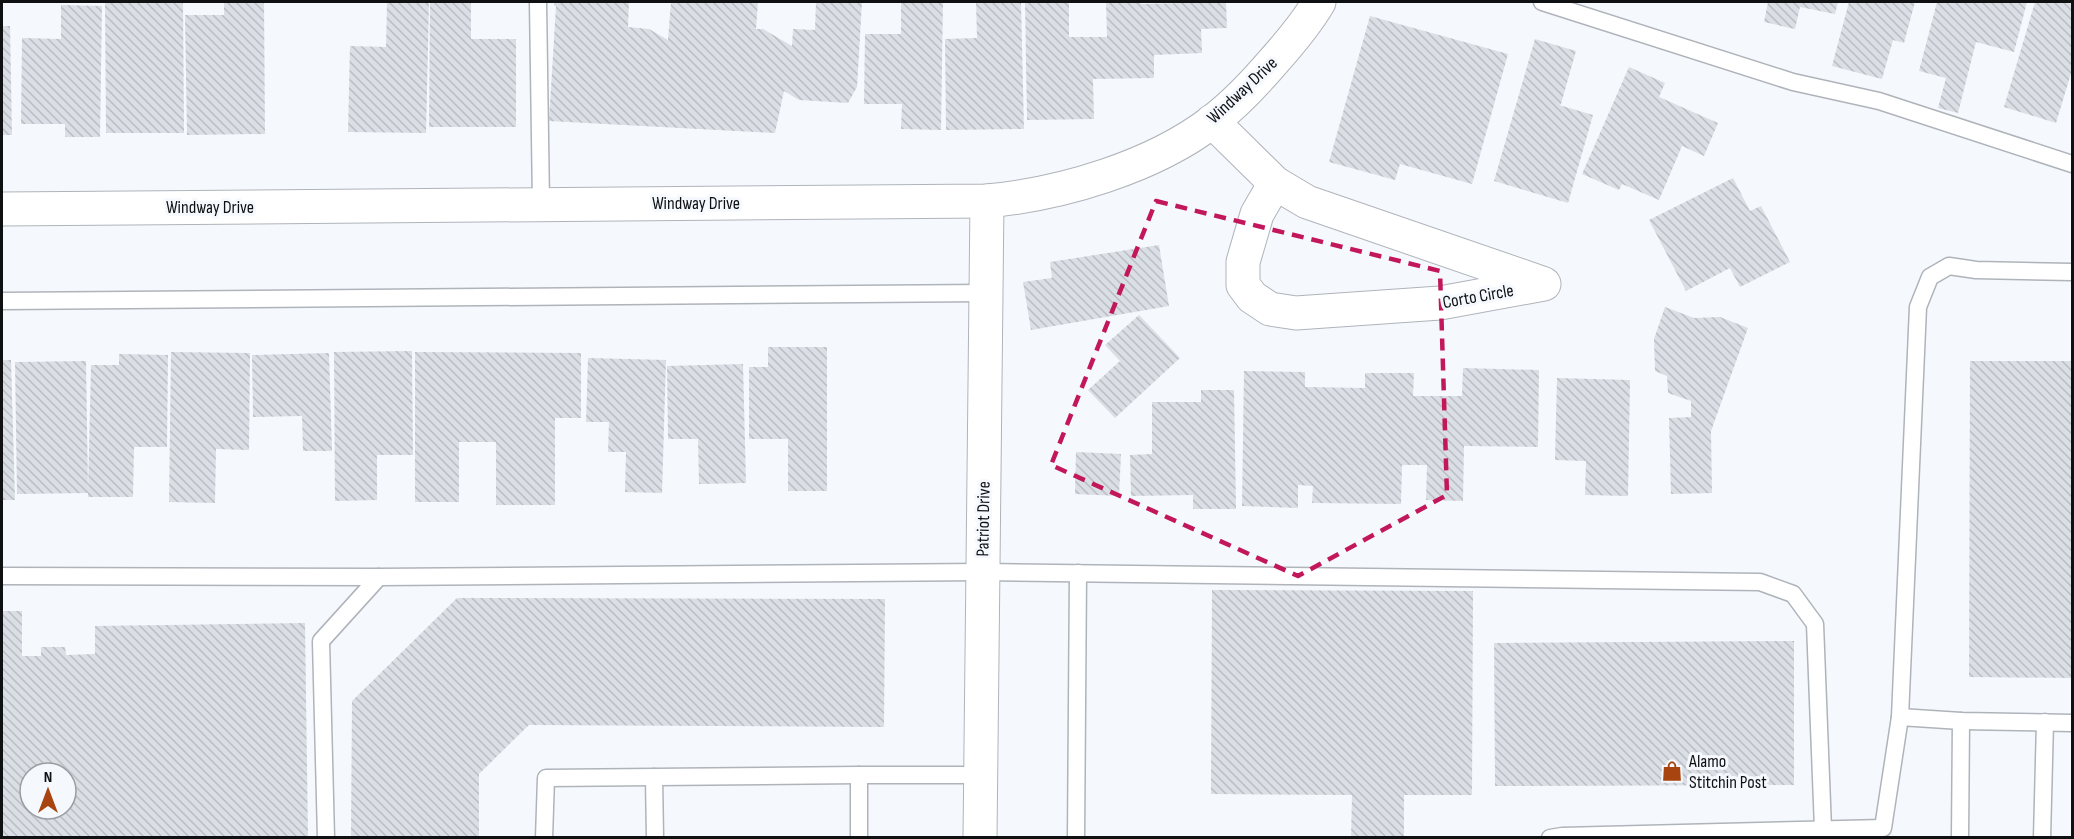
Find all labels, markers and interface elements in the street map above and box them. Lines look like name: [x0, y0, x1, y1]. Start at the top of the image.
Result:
street label: Windway Drive: [1203, 53, 1282, 128]
street label: Windway Drive: [652, 193, 740, 214]
street label: Windway Drive: [166, 197, 254, 218]
street label: Corto Circle: [1441, 280, 1515, 313]
street label: Patriot Drive: [972, 481, 995, 557]
place label: Alamo Stitchin Post: [1688, 751, 1767, 793]
shop icon: Alamo Stitchin Post: [1660, 759, 1684, 783]
north arrow: [18, 761, 78, 821]
text: N: [44, 768, 52, 787]

